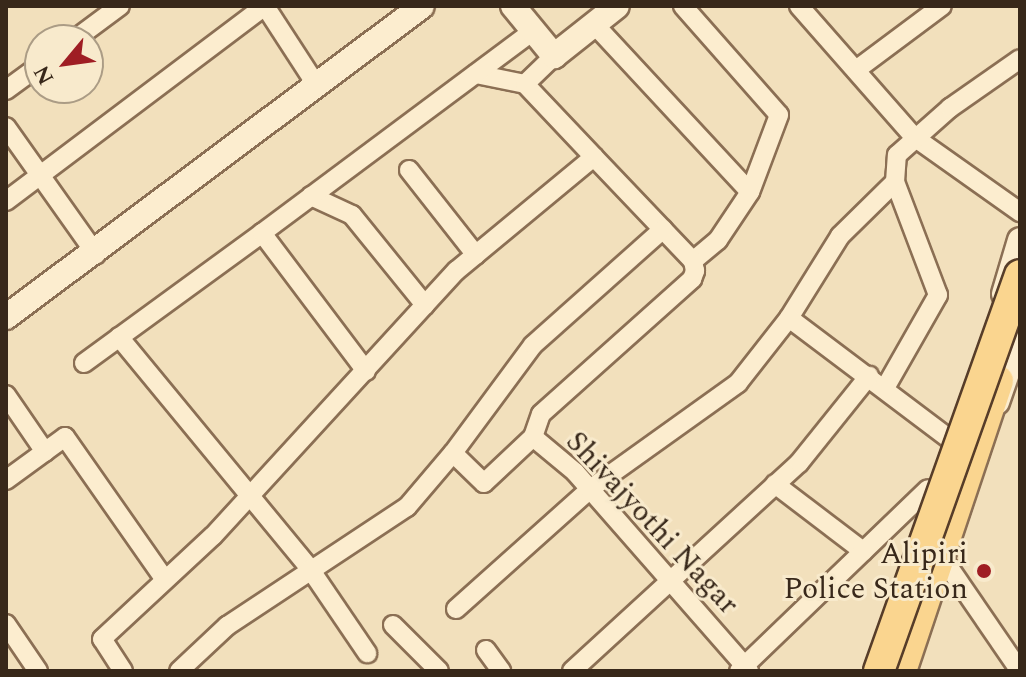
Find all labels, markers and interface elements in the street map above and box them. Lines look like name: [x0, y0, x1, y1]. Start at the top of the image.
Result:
north arrow: [24, 24, 104, 104]
text: N: [26, 59, 63, 91]
street label: Shivajyothi Nagar: [558, 424, 746, 622]
place label: Alipiri Police Station: [783, 536, 968, 606]
marker: Alipiri Police Station: [975, 562, 993, 580]

